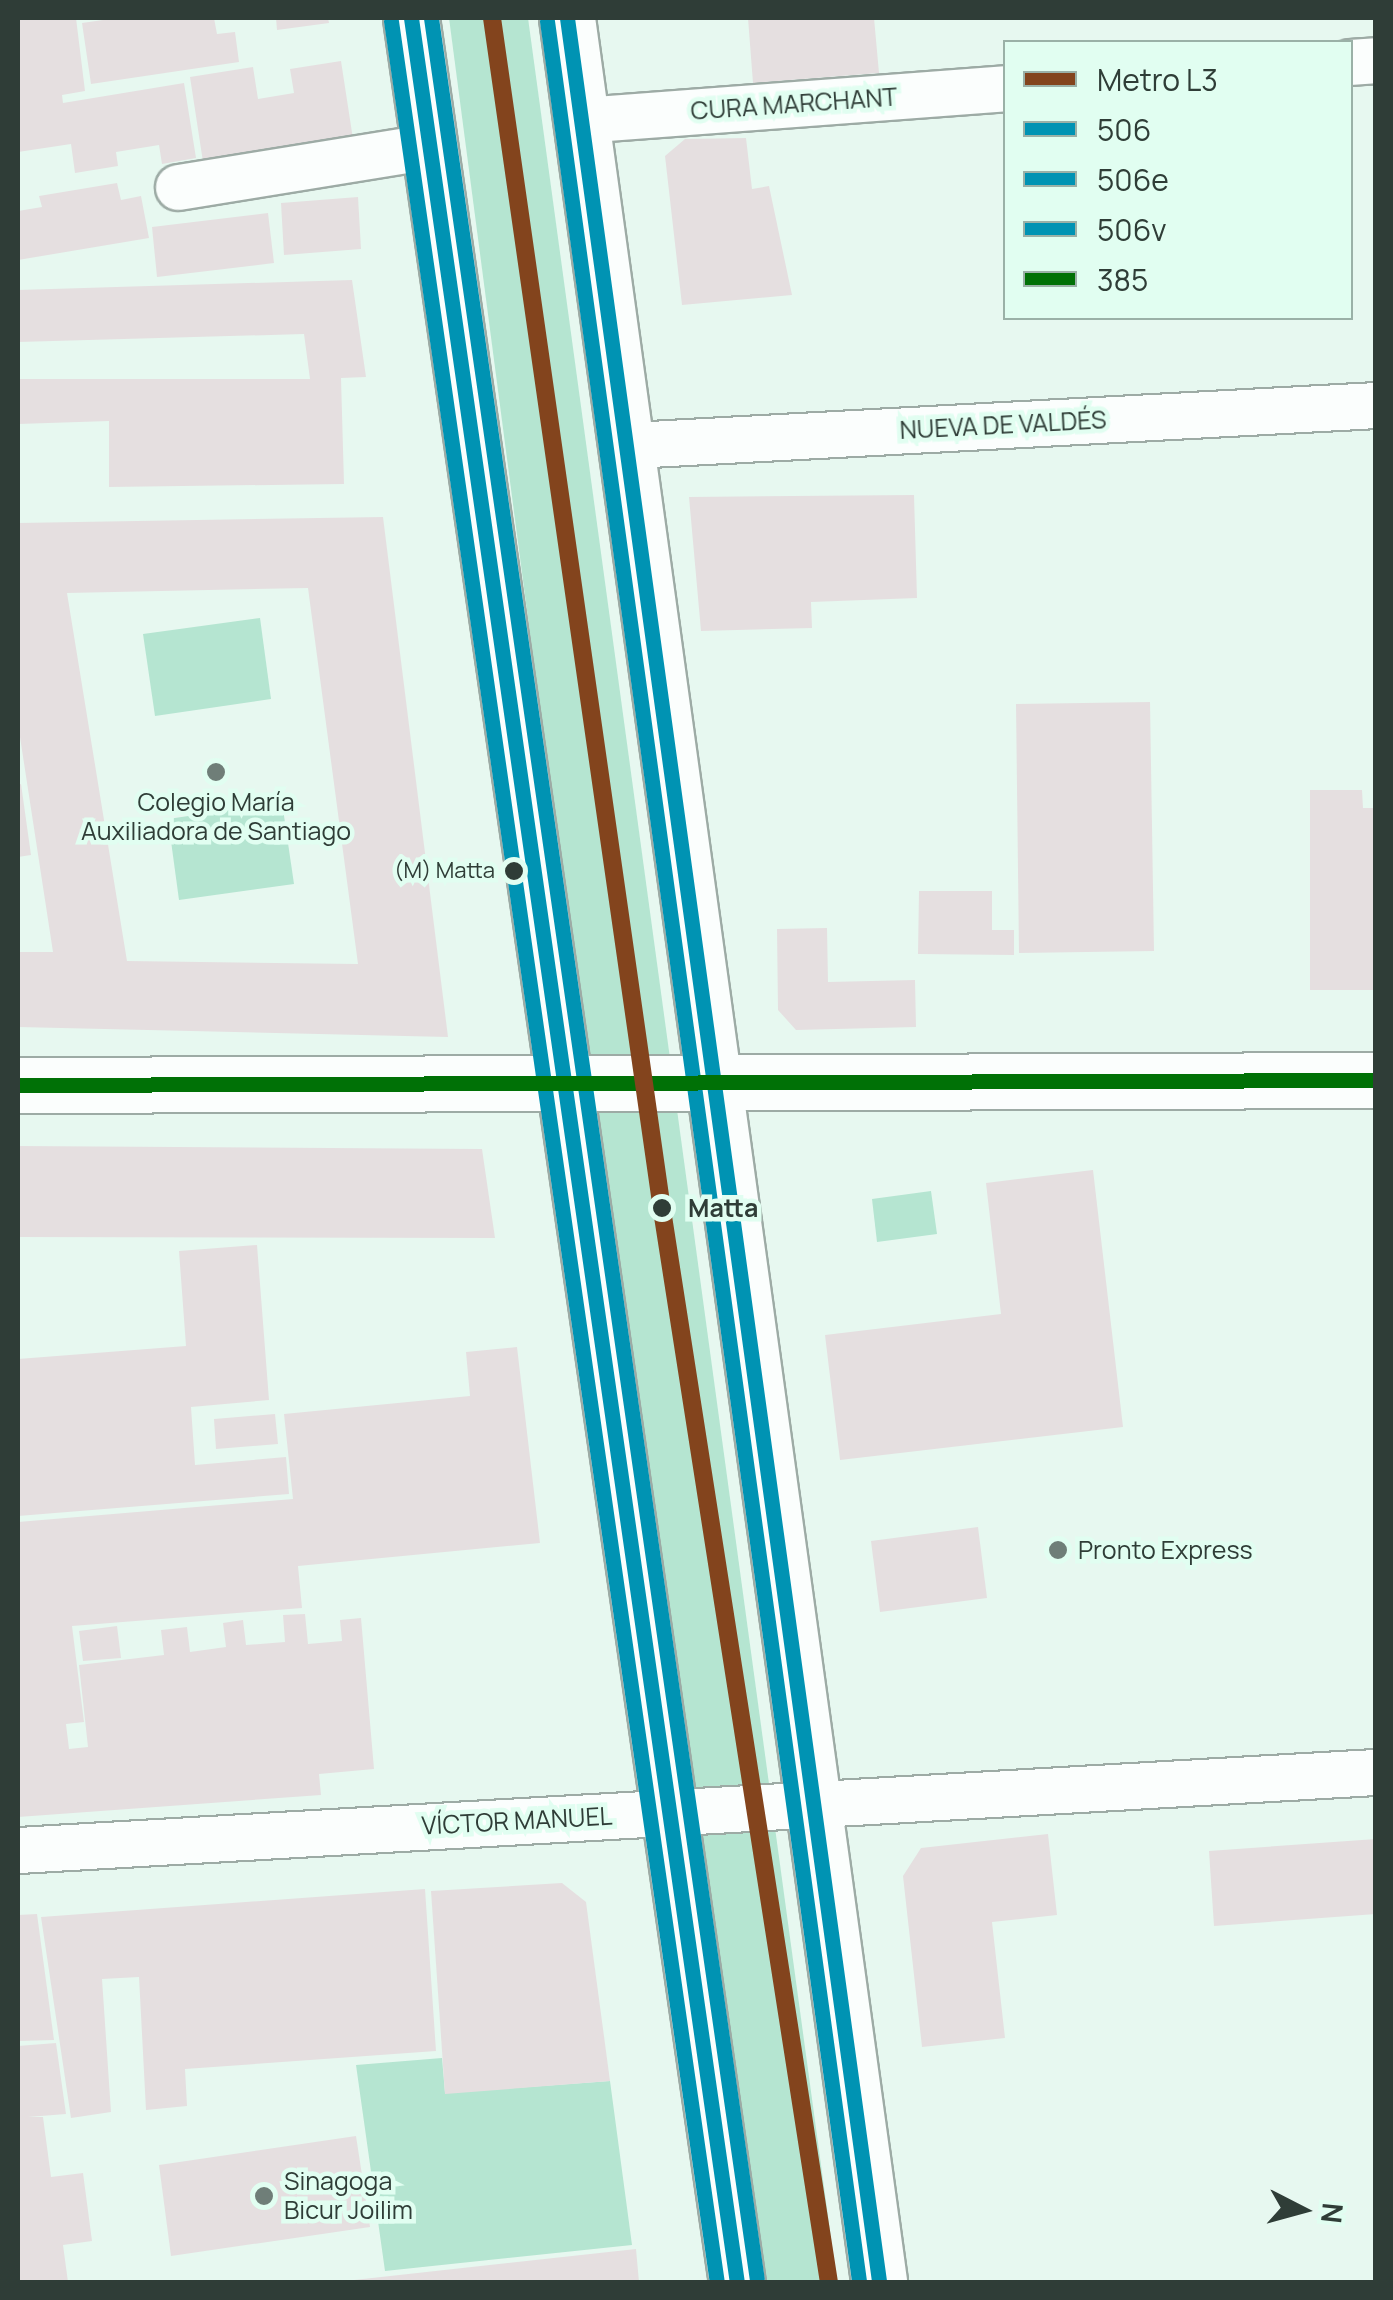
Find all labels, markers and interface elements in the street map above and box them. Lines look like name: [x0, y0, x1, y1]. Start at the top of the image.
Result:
legend: [1003, 40, 1353, 320]
text: Metro L3: [1097, 59, 1218, 100]
street label: CURA MARCHANT: [690, 82, 898, 126]
text: 506: [1097, 109, 1151, 150]
text: 506e: [1097, 159, 1169, 200]
text: 506v: [1097, 209, 1166, 250]
text: 385: [1097, 259, 1148, 300]
street label: NUEVA DE VALDÉS: [899, 405, 1107, 445]
marker: Colegio María Auxiliadora de Santiago: [205, 761, 227, 783]
place label: Colegio María Auxiliadora de Santiago: [81, 788, 351, 847]
place label: (M) Matta: [394, 858, 495, 884]
marker: (M) Matta: [504, 861, 524, 881]
marker: Matta: [645, 1191, 679, 1225]
place label: Matta: [688, 1193, 758, 1223]
place label: Pronto Express: [1078, 1535, 1253, 1565]
marker: Pronto Express: [1047, 1539, 1069, 1561]
street label: VÍCTOR MANUEL: [421, 1801, 613, 1841]
north arrow: [1253, 2160, 1353, 2260]
place label: Sinagoga Bicur Joilim: [284, 2167, 413, 2226]
marker: Sinagoga Bicur Joilim: [253, 2185, 275, 2207]
text: N: [1313, 2201, 1353, 2225]

